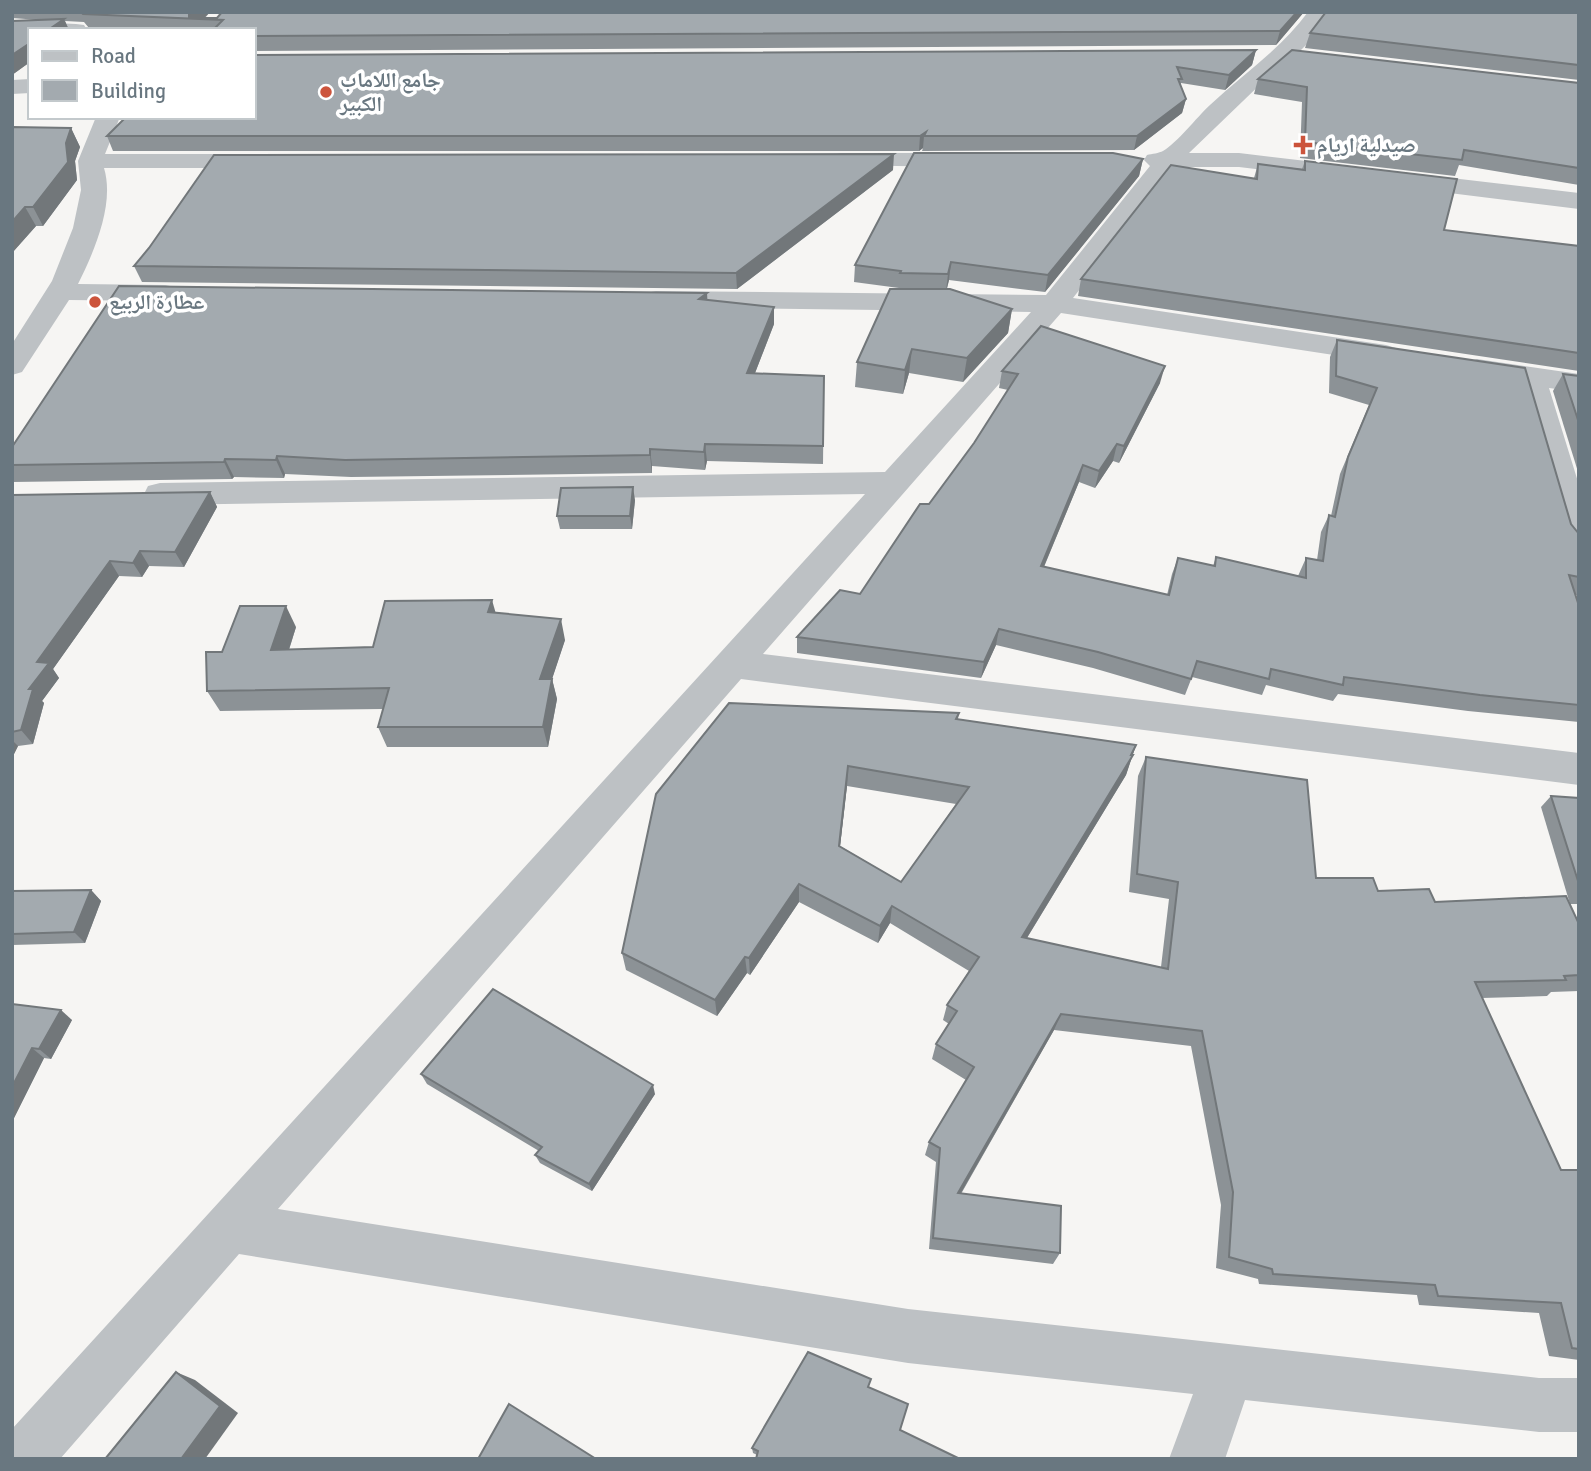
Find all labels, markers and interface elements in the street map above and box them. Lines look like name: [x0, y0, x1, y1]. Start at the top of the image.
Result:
legend: [28, 28, 256, 119]
text: Road: [91, 43, 136, 69]
place label: جامع اللاماب الكبير: [339, 67, 441, 117]
text: Building: [91, 78, 166, 104]
marker: جامع اللاماب الكبير: [318, 84, 334, 100]
place label: صيدلية اريام: [1317, 132, 1416, 159]
marker: صيدلية اريام: [1295, 137, 1311, 153]
place label: عطارة الربيع: [109, 289, 205, 316]
marker: عطارة الربيع: [87, 294, 103, 310]

